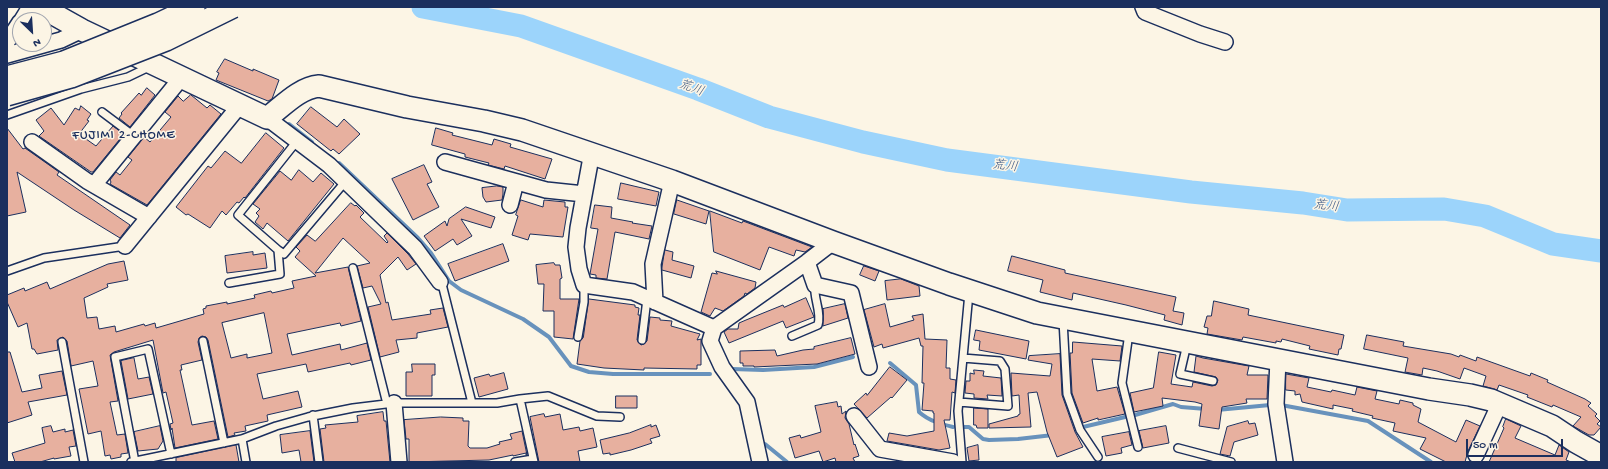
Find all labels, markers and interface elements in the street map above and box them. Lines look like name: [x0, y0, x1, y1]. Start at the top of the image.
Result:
north arrow: [12, 12, 52, 52]
text: N: [31, 35, 42, 49]
water label: 荒川: [676, 77, 706, 101]
district label: FUJIMI 2-CHOME: [72, 128, 176, 144]
water label: 荒川: [991, 158, 1019, 176]
water label: 荒川: [1312, 198, 1340, 216]
scale bar: [1468, 431, 1565, 457]
text: 50 m: [1473, 439, 1498, 453]

